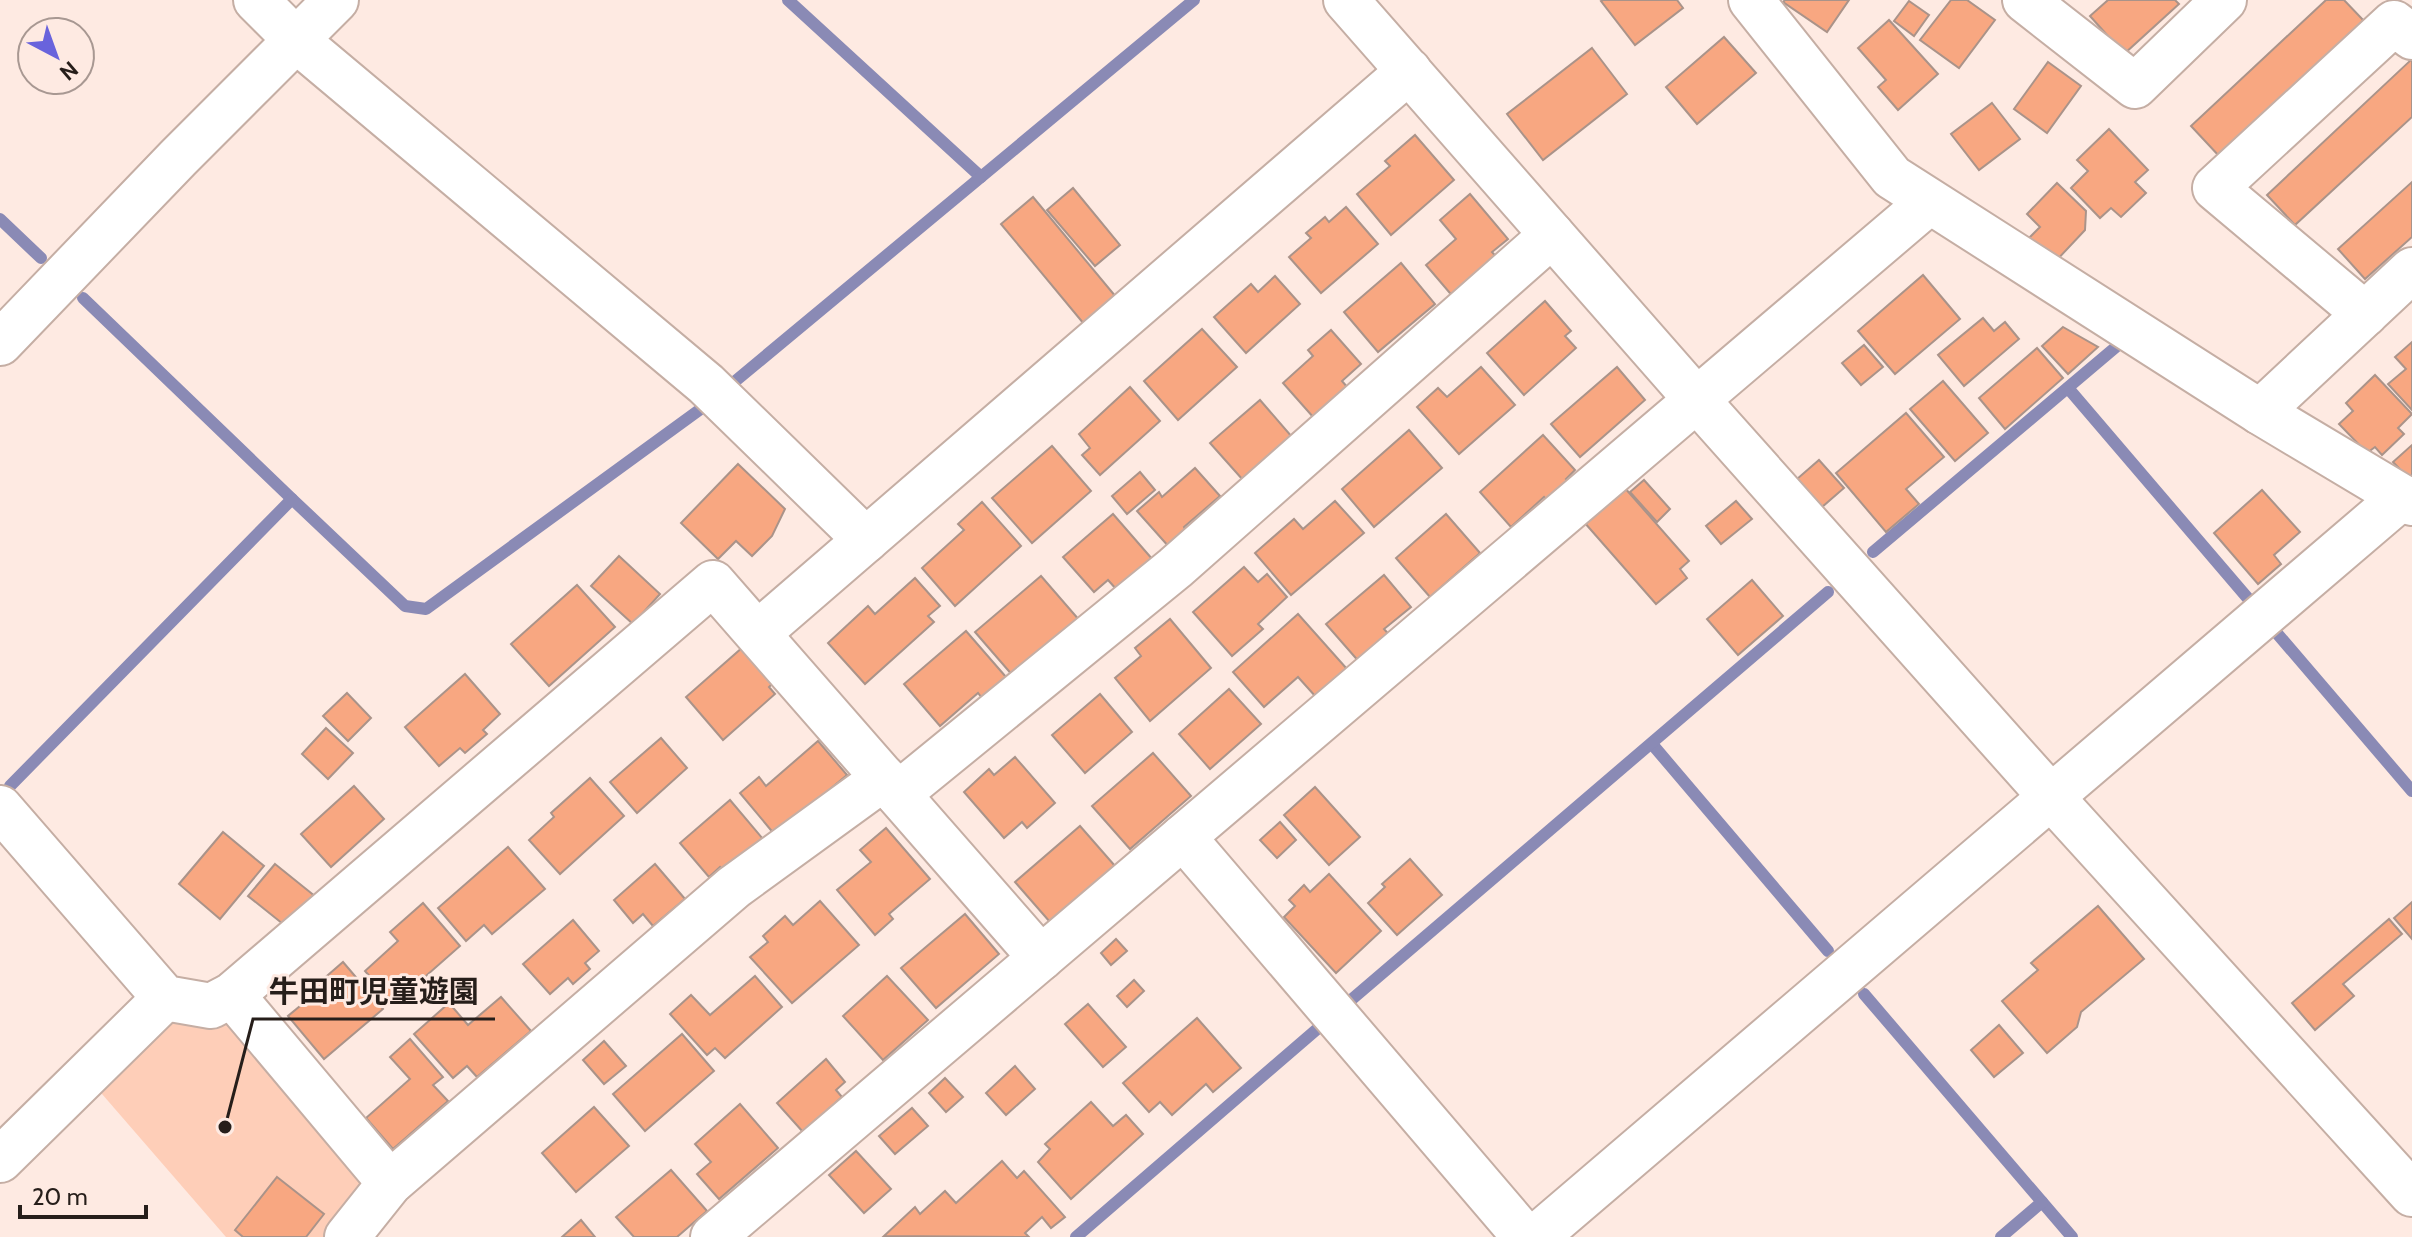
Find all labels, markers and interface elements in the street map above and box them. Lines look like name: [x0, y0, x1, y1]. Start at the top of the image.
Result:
north arrow: [16, 16, 96, 96]
text: N: [54, 55, 84, 86]
callout: 牛田町児童遊園: [253, 965, 495, 1019]
text: 牛田町児童遊園: [269, 973, 479, 1010]
scale bar: [20, 1169, 146, 1219]
text: 20 m: [32, 1182, 88, 1211]

